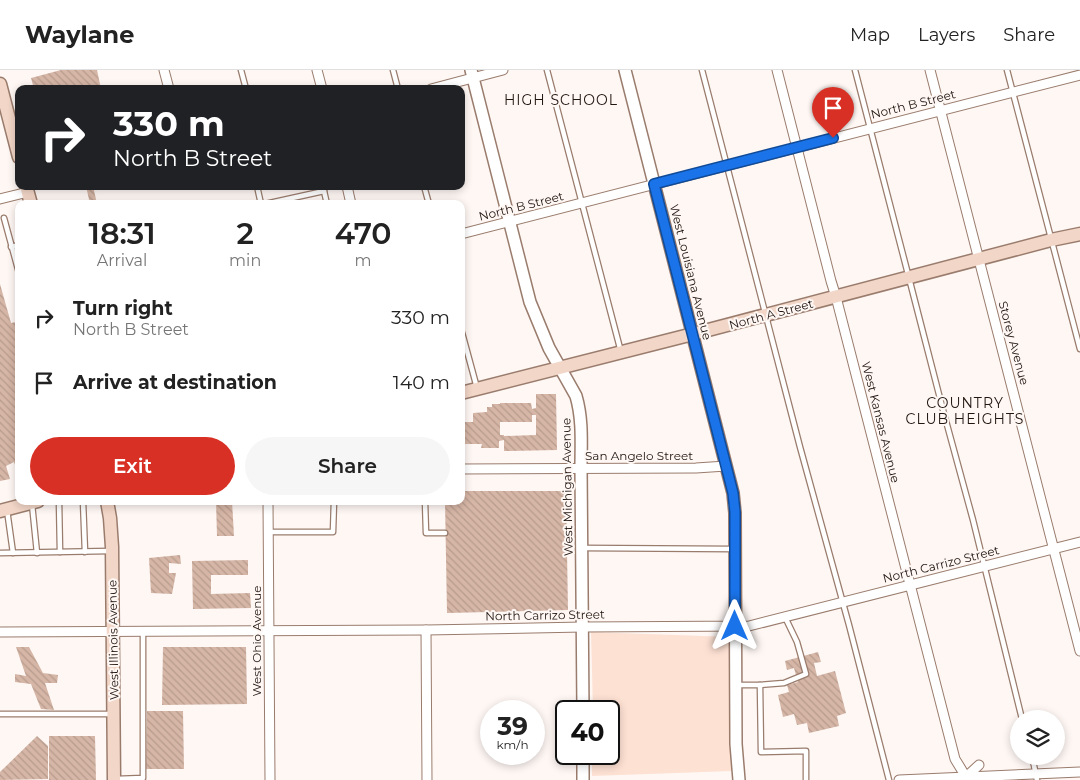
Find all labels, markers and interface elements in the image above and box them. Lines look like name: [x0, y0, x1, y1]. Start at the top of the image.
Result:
text: Waylane: [25, 20, 134, 49]
text: Map: [850, 24, 890, 46]
text: Layers: [918, 24, 975, 46]
text: Share: [1003, 24, 1055, 46]
street label: North B Street: [869, 86, 957, 122]
pin: [812, 87, 854, 138]
district label: HIGH SCHOOL: [504, 91, 618, 109]
icon: arrive: [819, 94, 847, 122]
text: 330 m: [113, 102, 225, 145]
icon: right: [30, 105, 95, 170]
text: North B Street: [113, 145, 272, 172]
street label: North B Street: [477, 188, 565, 224]
street label: West Louisiana Avenue: [667, 203, 715, 341]
text: 18:31: [88, 215, 156, 252]
text: 2: [236, 215, 254, 252]
text: 470: [335, 215, 392, 252]
text: Arrival: [97, 251, 147, 270]
text: min: [229, 251, 261, 270]
text: m: [355, 251, 372, 270]
street label: North A Street: [727, 296, 815, 332]
text: Turn right: [73, 297, 173, 320]
street label: Storey Avenue: [996, 299, 1032, 387]
icon: right: [30, 304, 58, 332]
text: 330 m: [391, 306, 450, 329]
text: North B Street: [73, 320, 189, 339]
street label: West Kansas Avenue: [859, 360, 903, 484]
icon: arrive: [30, 369, 58, 397]
text: Arrive at destination: [73, 371, 277, 394]
text: 140 m: [393, 371, 450, 394]
district label: COUNTRY CLUB HEIGHTS: [906, 394, 1024, 428]
street label: West Michigan Avenue: [558, 418, 576, 556]
button: Exit: [30, 437, 235, 495]
button: Share: [245, 437, 450, 495]
street label: San Angelo Street: [585, 448, 693, 463]
street label: North Carrizo Street: [881, 542, 1001, 586]
street label: West Illinois Avenue: [104, 580, 122, 700]
street label: West Ohio Avenue: [249, 585, 264, 697]
position arrow: [708, 599, 760, 651]
street label: North Carrizo Street: [485, 606, 605, 624]
speed limit sign: 40: [555, 700, 620, 765]
map controls: [1010, 710, 1065, 765]
button: layers: [1010, 710, 1065, 765]
text: 39: [497, 711, 528, 741]
text: km/h: [496, 737, 529, 752]

